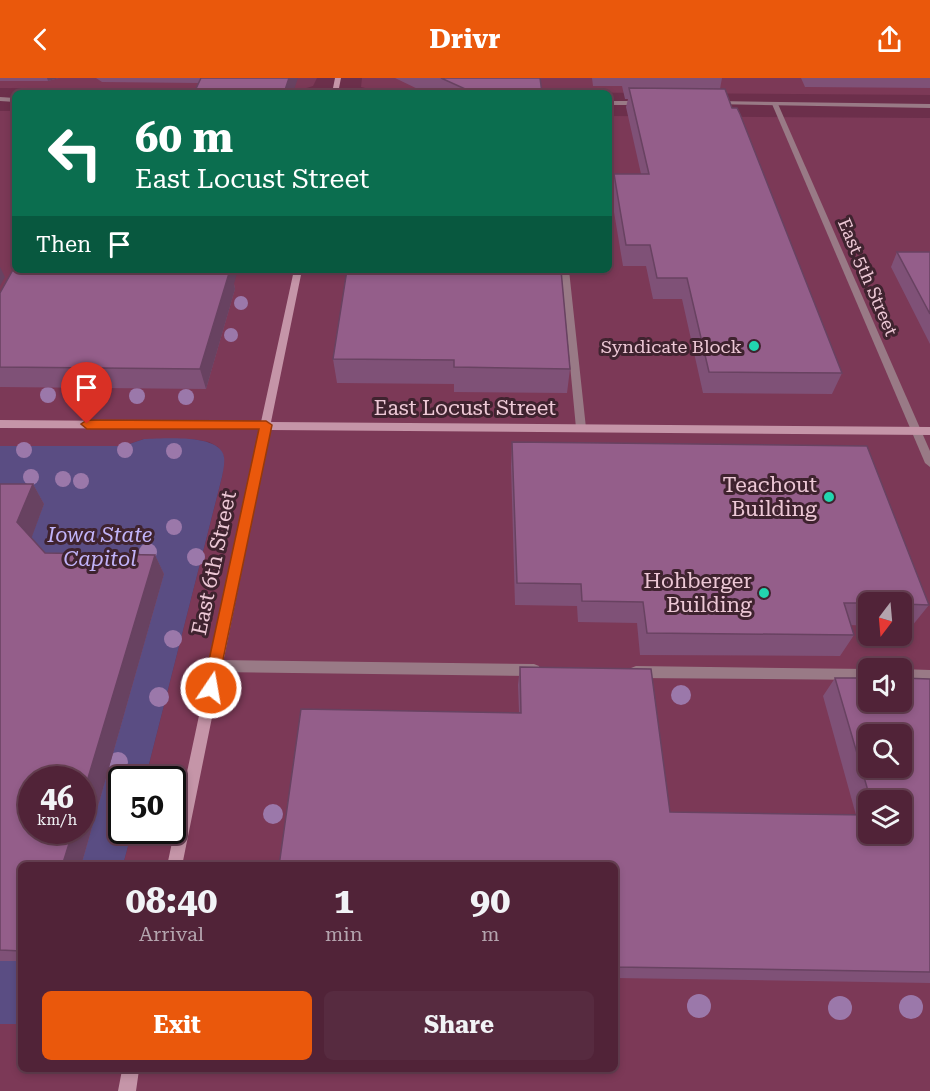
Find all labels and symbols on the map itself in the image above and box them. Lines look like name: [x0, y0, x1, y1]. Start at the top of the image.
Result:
street label: East 5th Street: [834, 215, 902, 339]
place label: Syndicate Block: [601, 336, 742, 357]
marker: Syndicate Block: [747, 339, 761, 353]
pin: [61, 362, 112, 424]
street label: East Locust Street: [374, 396, 556, 420]
place label: Teachout Building: [723, 473, 817, 521]
street label: East 6th Street: [187, 489, 241, 637]
marker: Teachout Building: [822, 490, 836, 504]
park label: Iowa State Capitol: [47, 523, 152, 571]
place label: Hohberger Building: [644, 569, 752, 617]
marker: Hohberger Building: [757, 586, 771, 600]
north arrow: [858, 592, 912, 646]
position arrow: [179, 656, 243, 720]
speed limit sign: 50: [108, 766, 186, 844]

